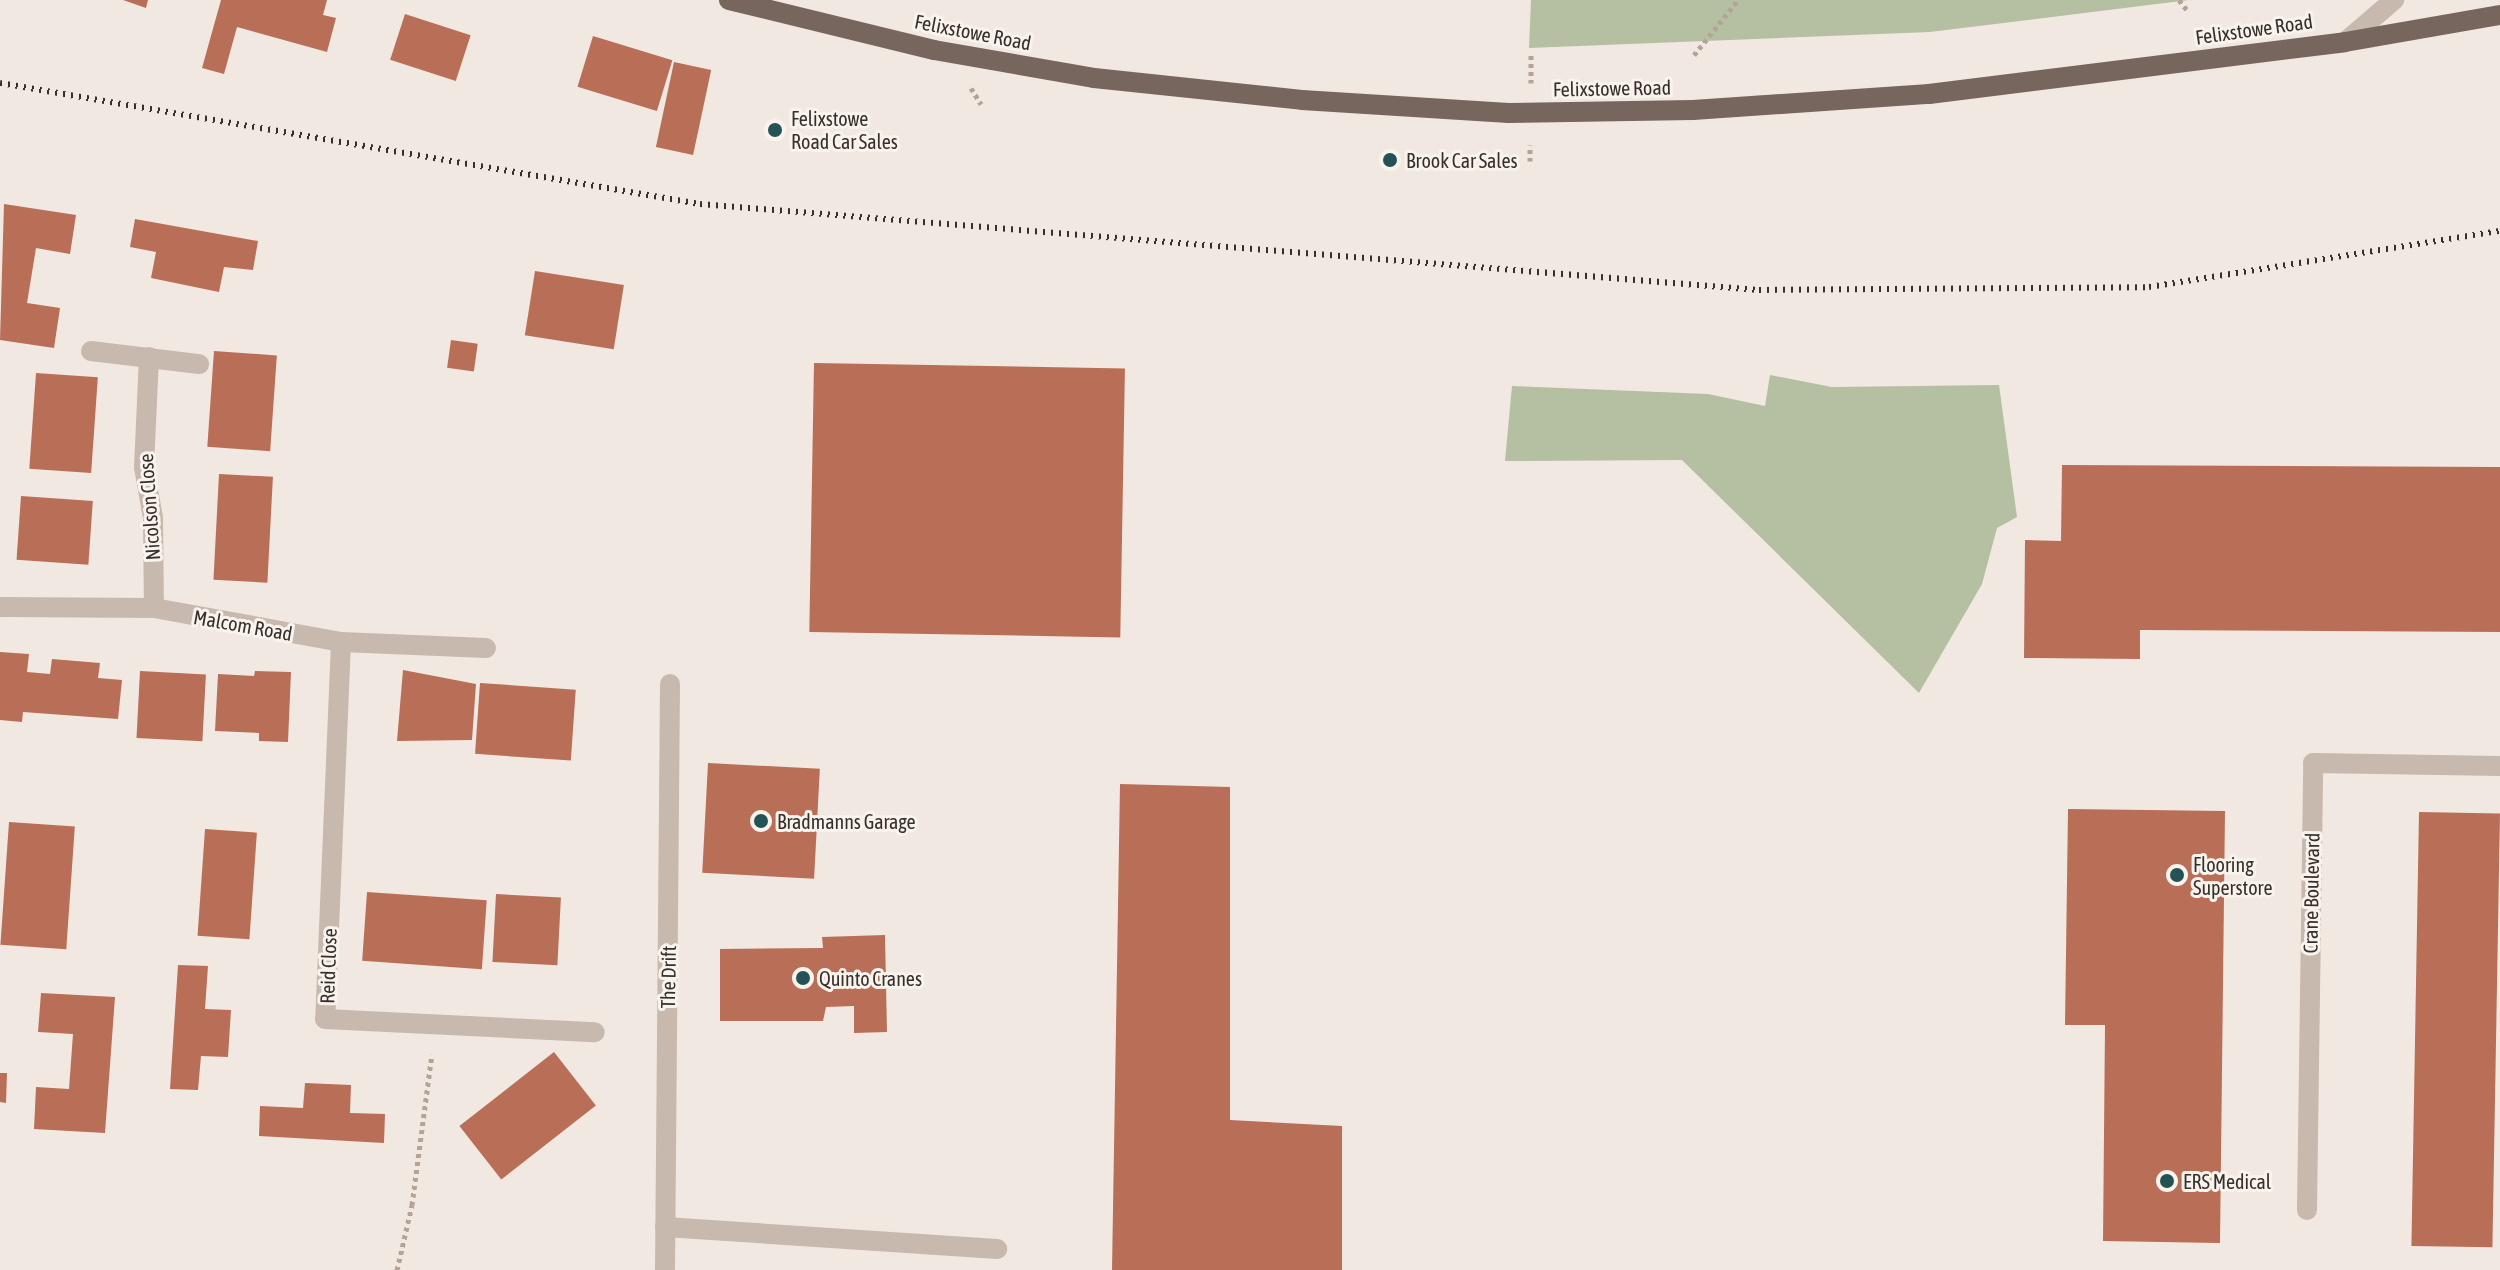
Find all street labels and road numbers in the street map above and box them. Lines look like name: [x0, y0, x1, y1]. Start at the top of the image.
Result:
street label: Felixstowe Road: [913, 9, 1033, 55]
street label: Felixstowe Road: [2194, 9, 2314, 49]
street label: Felixstowe Road: [1553, 75, 1671, 101]
street label: Nicolson Close: [133, 453, 165, 561]
street label: Malcom Road: [192, 605, 294, 645]
street label: Crane Boulevard: [2298, 833, 2324, 953]
street label: Reid Close: [315, 928, 341, 1004]
street label: The Drift: [655, 945, 681, 1009]

